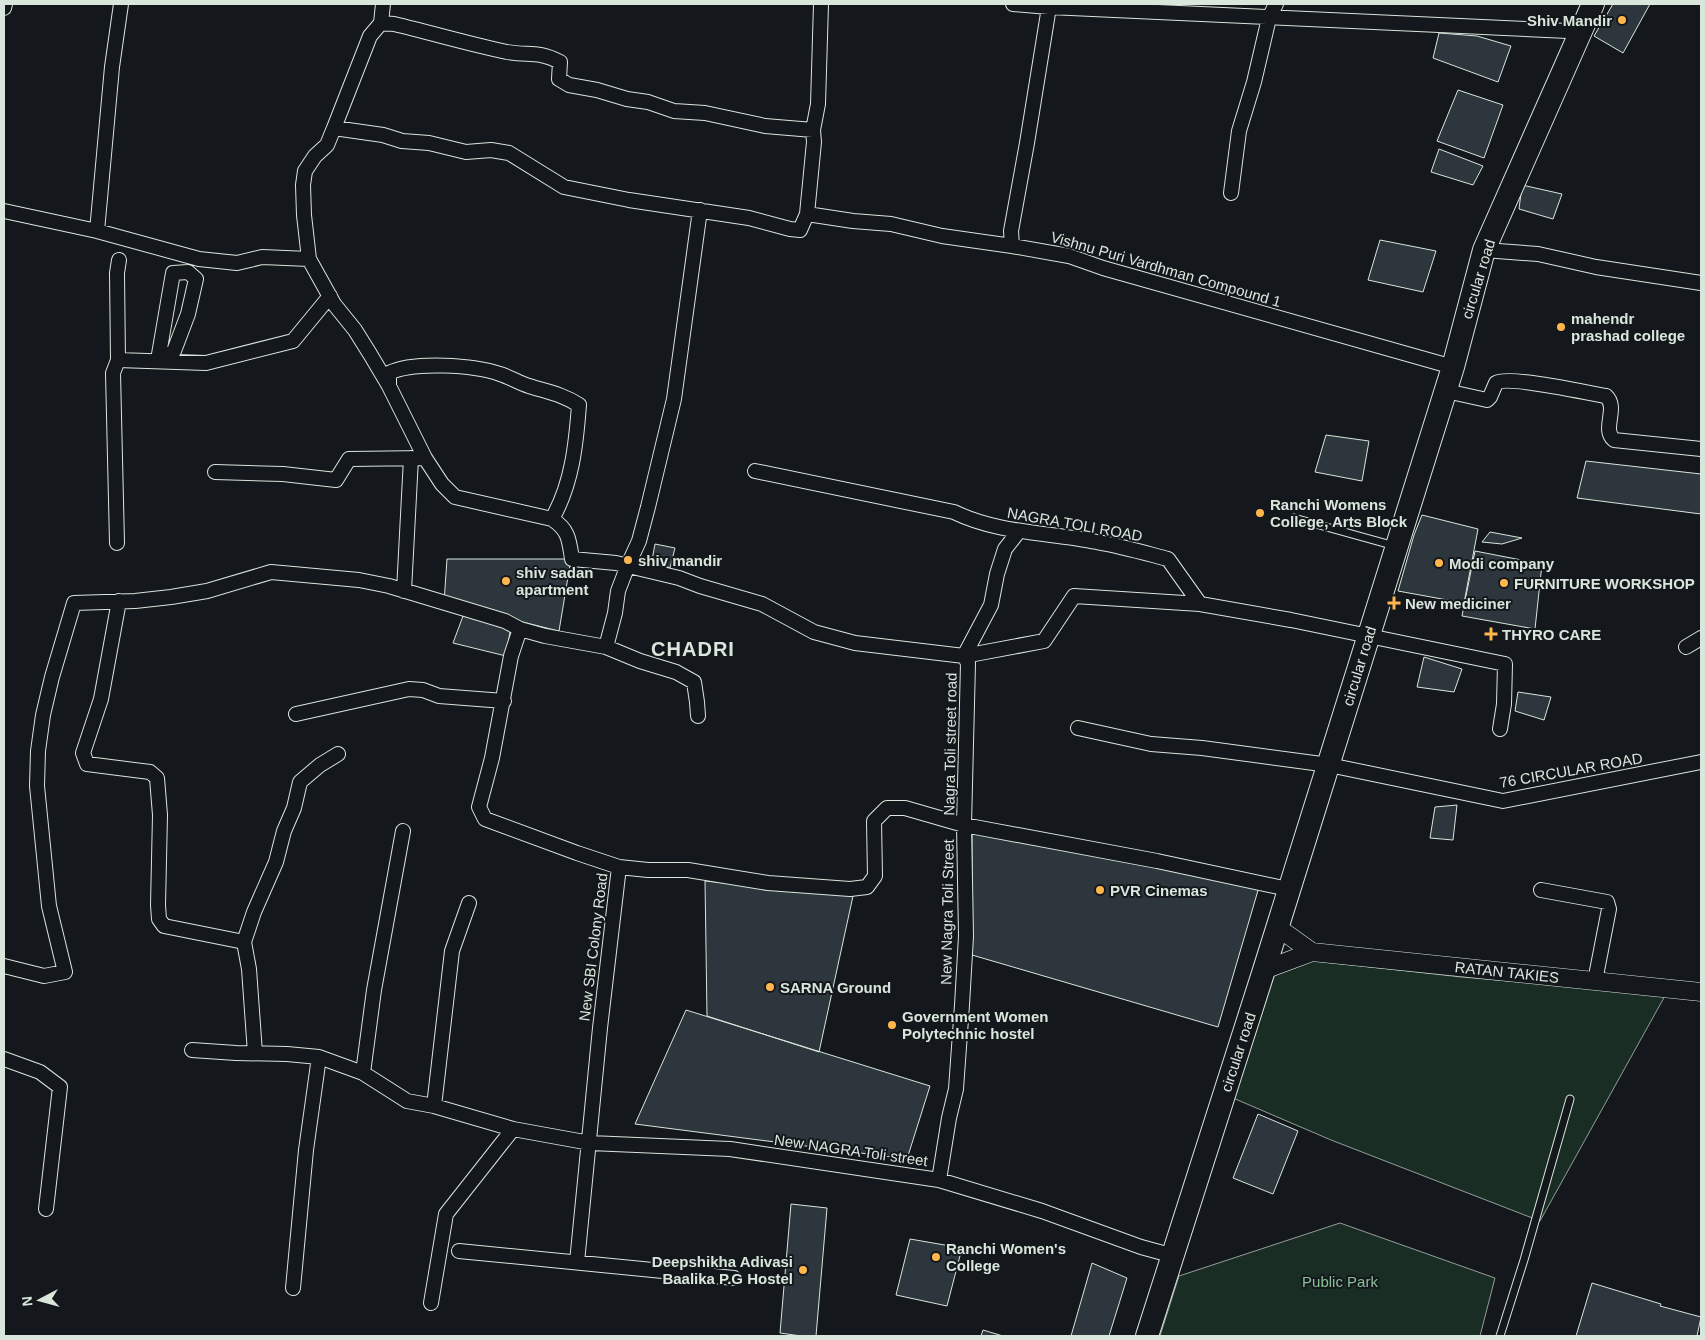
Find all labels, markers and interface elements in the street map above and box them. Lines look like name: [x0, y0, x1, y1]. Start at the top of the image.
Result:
place label: Shiv Mandir: [1527, 12, 1612, 29]
marker: Shiv Mandir: [1616, 14, 1628, 26]
street label: Vishnu Puri Vardhman Compound 1: [1049, 228, 1283, 310]
street label: circular road: [1458, 237, 1498, 321]
place label: mahendr prashad college: [1571, 310, 1685, 344]
marker: mahendr prashad college: [1555, 321, 1567, 333]
place label: Ranchi Womens College, Arts Block: [1270, 496, 1408, 530]
street label: NAGRA TOLI ROAD: [1006, 504, 1144, 544]
marker: Ranchi Womens College, Arts Block: [1254, 507, 1266, 519]
place label: shiv mandir: [638, 552, 722, 569]
marker: shiv mandir: [622, 554, 634, 566]
place label: Modi company: [1449, 555, 1555, 572]
marker: Modi company: [1433, 557, 1445, 569]
place label: shiv sadan apartment: [516, 564, 594, 598]
marker: shiv sadan apartment: [500, 575, 512, 587]
place label: FURNITURE WORKSHOP: [1514, 575, 1695, 592]
marker: FURNITURE WORKSHOP: [1498, 577, 1510, 589]
place label: New mediciner: [1405, 595, 1511, 612]
marker: New mediciner: [1387, 596, 1401, 610]
street label: circular road: [1339, 624, 1379, 708]
place label: THYRO CARE: [1502, 626, 1601, 643]
marker: THYRO CARE: [1484, 627, 1498, 641]
district label: CHADRI: [651, 638, 735, 660]
street label: Nagra Toli street road: [940, 672, 960, 816]
street label: 76 CIRCULAR ROAD: [1498, 749, 1644, 791]
street label: New Nagra Toli Street: [937, 838, 957, 985]
street label: New SBI Colony Road: [575, 872, 611, 1022]
place label: PVR Cinemas: [1110, 882, 1208, 899]
marker: PVR Cinemas: [1094, 884, 1106, 896]
street label: RATAN TAKIES: [1454, 958, 1560, 986]
place label: SARNA Ground: [780, 979, 891, 996]
marker: SARNA Ground: [764, 981, 776, 993]
place label: Government Women Polytechnic hostel: [902, 1008, 1048, 1042]
street label: circular road: [1217, 1010, 1259, 1094]
marker: Government Women Polytechnic hostel: [886, 1019, 898, 1031]
street label: New NAGRA Toli street: [773, 1131, 930, 1169]
place label: Ranchi Women's College: [946, 1240, 1066, 1274]
marker: Ranchi Women's College: [930, 1251, 942, 1263]
place label: Deepshikha Adivasi Baalika P.G Hostel: [652, 1253, 793, 1287]
marker: Deepshikha Adivasi Baalika P.G Hostel: [797, 1264, 809, 1276]
park label: Public Park: [1302, 1273, 1378, 1290]
north arrow: [15, 1275, 65, 1325]
text: N: [19, 1295, 36, 1307]

